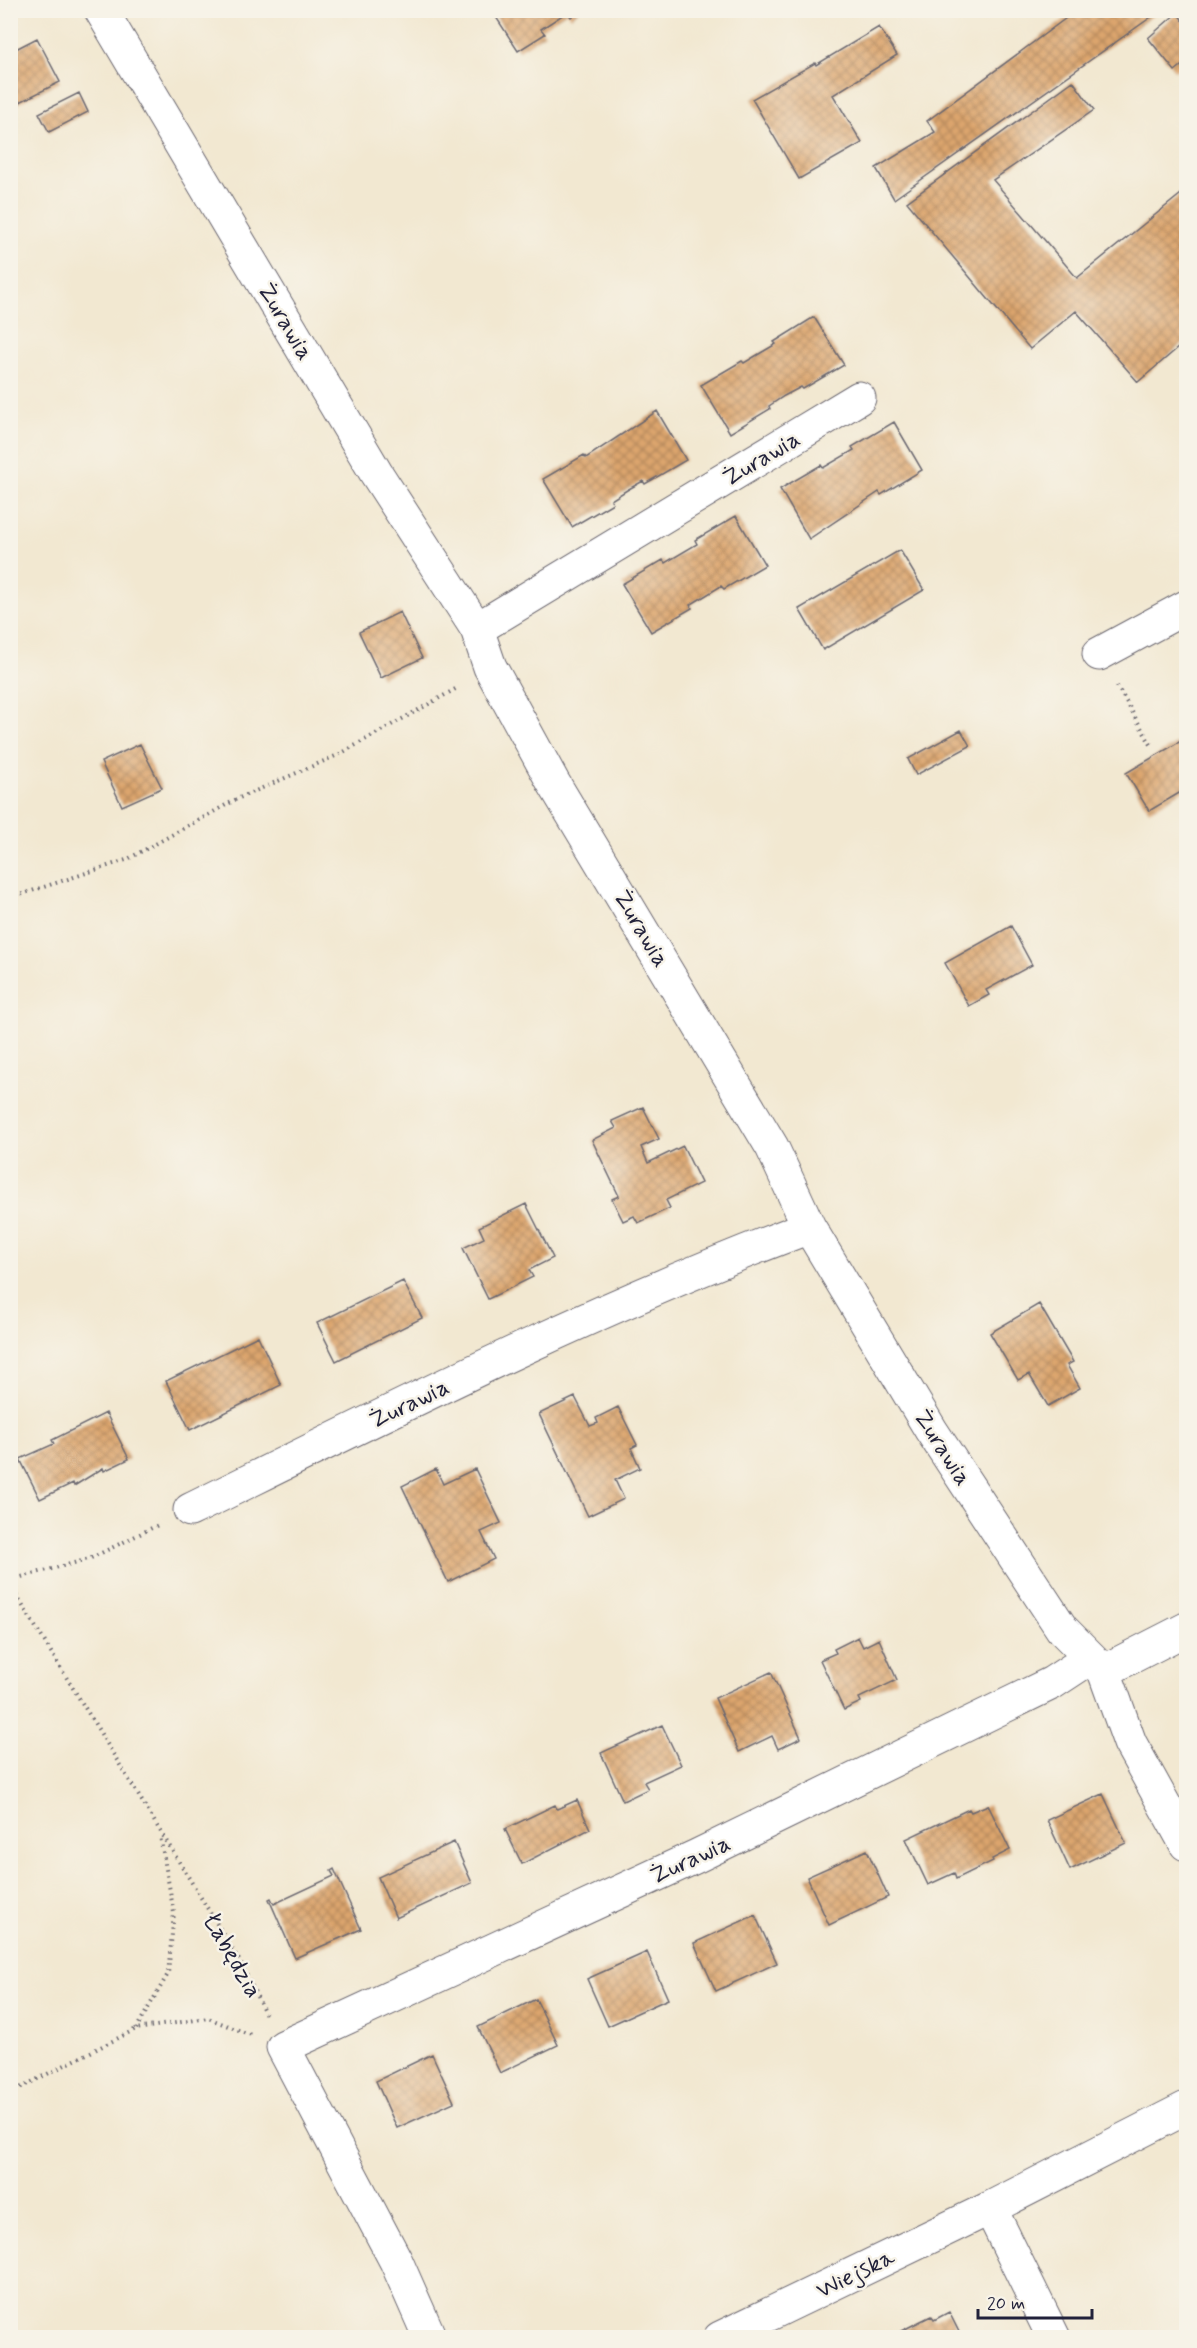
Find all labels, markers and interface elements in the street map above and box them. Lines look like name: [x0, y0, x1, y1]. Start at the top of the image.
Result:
street label: Żurawia: [250, 277, 320, 366]
street label: Żurawia: [717, 424, 806, 494]
street label: Żurawia: [606, 884, 676, 973]
street label: Żurawia: [365, 1372, 455, 1437]
street label: Żurawia: [906, 1404, 978, 1492]
street label: Żurawia: [646, 1828, 736, 1892]
street label: Łabędzia: [195, 1908, 268, 2004]
street label: Wiejska: [811, 2242, 900, 2307]
scale bar: [978, 2282, 1092, 2320]
text: 20 m: [987, 2292, 1025, 2316]

